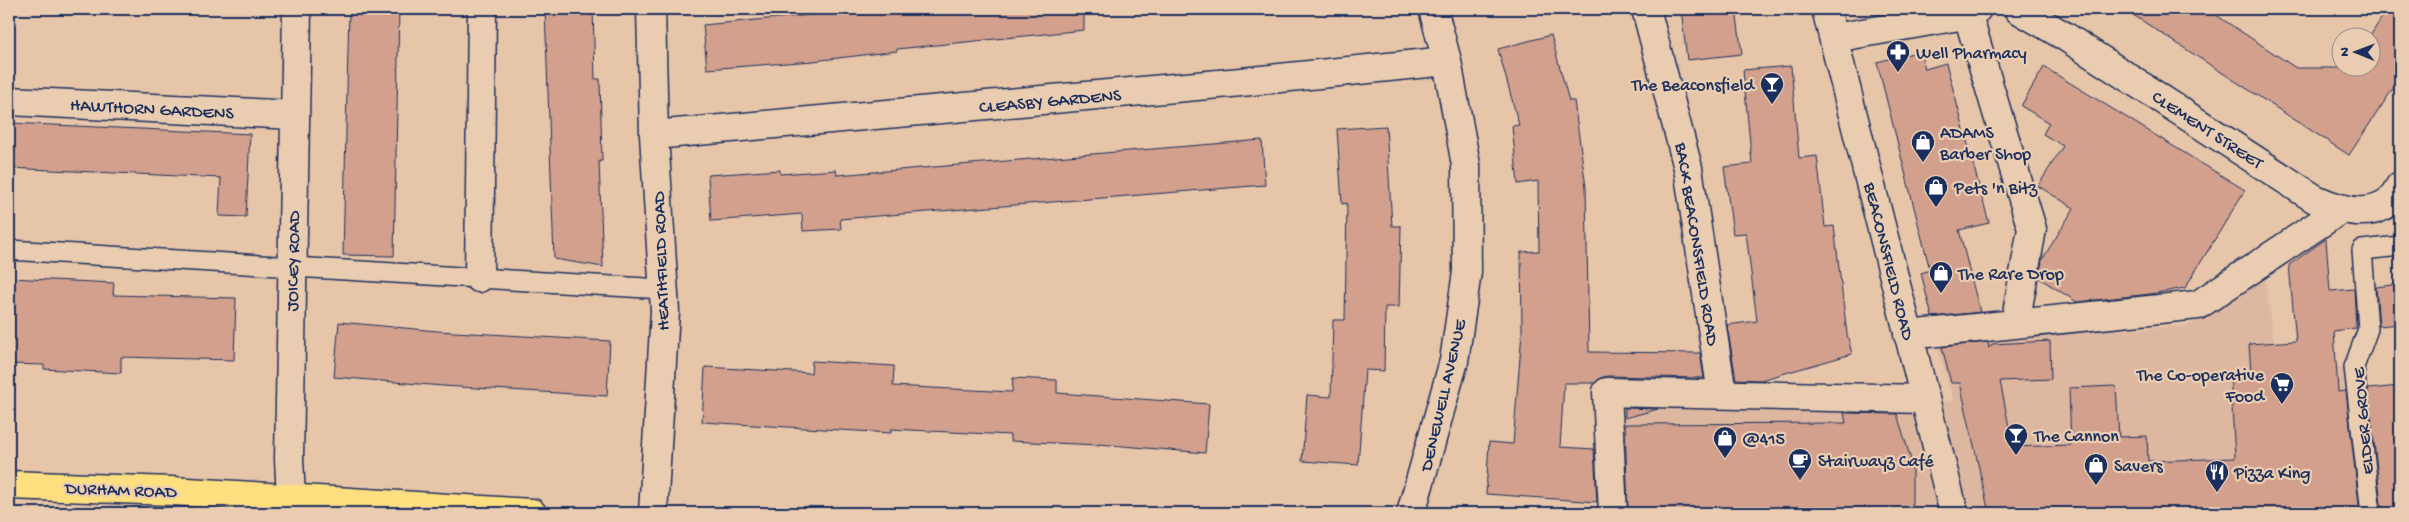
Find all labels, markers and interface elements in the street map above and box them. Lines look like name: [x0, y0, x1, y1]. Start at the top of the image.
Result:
north arrow: [2332, 28, 2382, 78]
pharmacy icon: Well Pharmacy: [1885, 39, 1911, 73]
place label: Well Pharmacy: [1916, 44, 2027, 65]
text: N: [2337, 47, 2354, 57]
bar icon: The Beaconsfield: [1759, 71, 1785, 105]
place label: The Beaconsfield: [1631, 76, 1755, 97]
street label: CLEASBY GARDENS: [978, 86, 1123, 119]
street label: CLEMENT STREET: [2147, 87, 2267, 175]
street label: HAWTHORN GARDENS: [69, 96, 235, 125]
place label: ADAMS Barber Shop: [1939, 124, 2031, 166]
shop icon: ADAMS Barber Shop: [1910, 129, 1936, 163]
street label: BACK BEACONSFIELD ROAD: [1669, 140, 1722, 348]
shop icon: Pets 'n Bitz: [1923, 174, 1949, 208]
place label: Pets 'n Bitz: [1953, 179, 2038, 200]
street label: BEACONSFIELD ROAD: [1858, 180, 1917, 343]
street label: HEATHFIELD ROAD: [650, 191, 675, 331]
street label: JOICEY ROAD: [283, 210, 306, 312]
shop icon: The Rare Drop: [1928, 260, 1954, 294]
place label: The Rare Drop: [1957, 265, 2064, 286]
street label: DENEWELL AVENUE: [1417, 317, 1472, 474]
place label: The Co-operative Food: [2136, 366, 2265, 408]
street label: ELDER GROVE: [2349, 366, 2380, 475]
supermarket icon: The Co-operative Food: [2269, 371, 2295, 405]
bar icon: The Cannon: [2003, 422, 2029, 456]
shop icon: @415: [1712, 425, 1738, 459]
place label: The Cannon: [2033, 427, 2119, 448]
place label: @415: [1742, 430, 1785, 451]
cafe icon: Stairwayz Café: [1787, 447, 1813, 481]
place label: Stairwayz Café: [1818, 452, 1934, 473]
shop icon: Savers: [2083, 452, 2109, 486]
place label: Savers: [2114, 457, 2164, 478]
restaurant icon: Pizza King: [2204, 459, 2230, 493]
place label: Pizza King: [2233, 464, 2311, 485]
street label: DURHAM ROAD: [64, 479, 177, 504]

